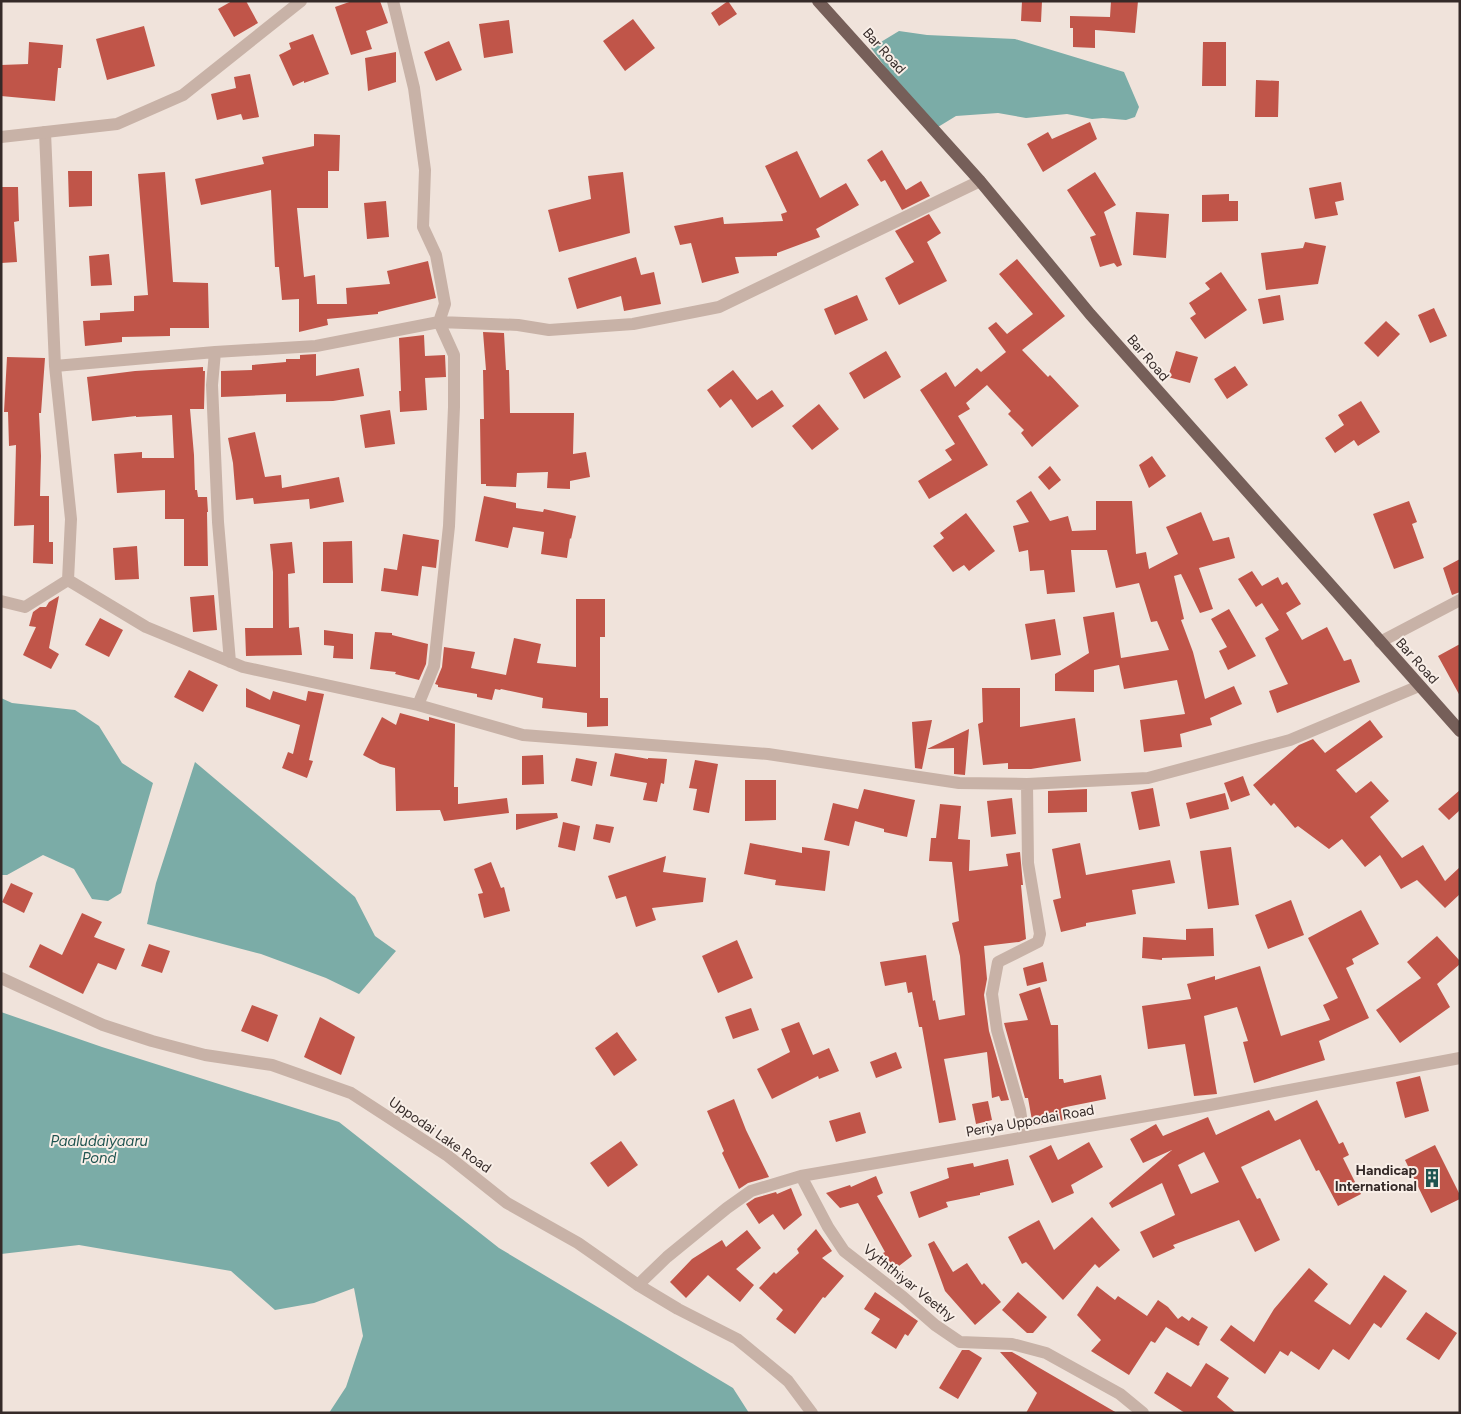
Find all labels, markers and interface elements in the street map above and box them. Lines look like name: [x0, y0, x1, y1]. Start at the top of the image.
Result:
street label: Bar Road: [859, 24, 909, 78]
street label: Bar Road: [1123, 331, 1173, 385]
street label: Bar Road: [1392, 634, 1442, 688]
street label: Uppodai Lake Road: [386, 1093, 494, 1177]
street label: Periya Uppodai Road: [964, 1101, 1096, 1141]
water label: Paaludaiyaaru Pond: [50, 1132, 148, 1167]
place label: Handicap International: [1335, 1162, 1417, 1195]
building icon: Handicap International: [1421, 1167, 1443, 1189]
street label: Vyththiyar Veethy: [859, 1241, 959, 1326]

